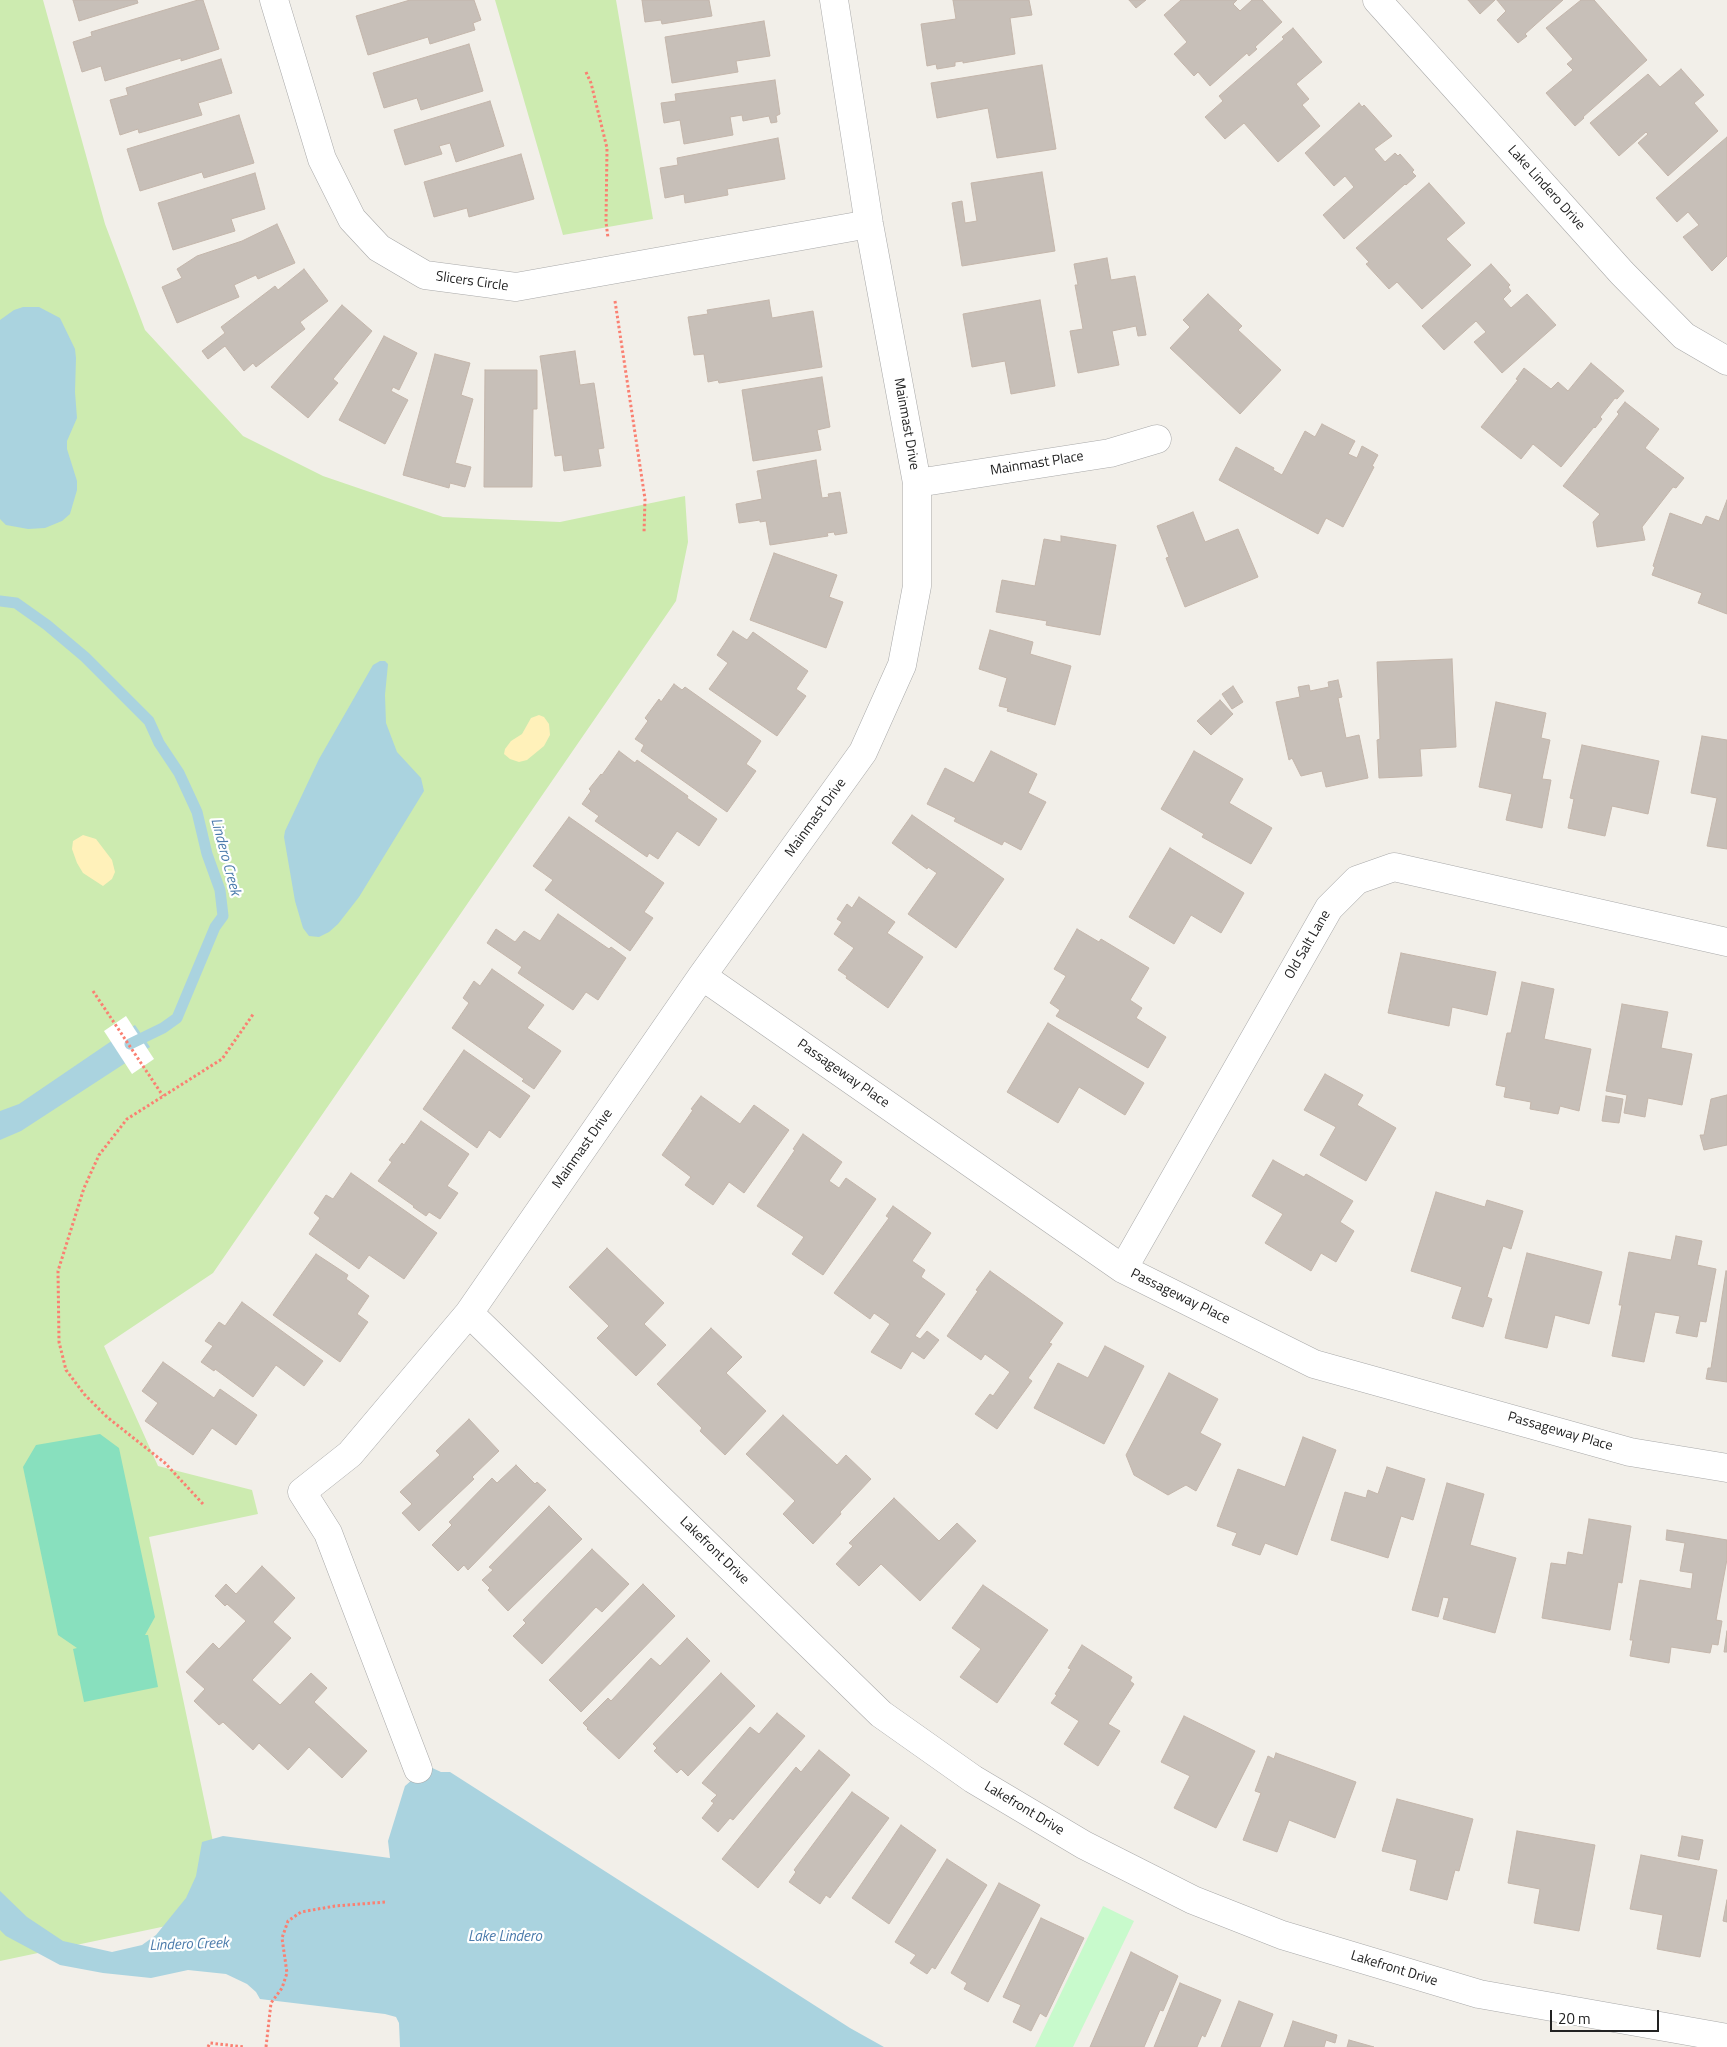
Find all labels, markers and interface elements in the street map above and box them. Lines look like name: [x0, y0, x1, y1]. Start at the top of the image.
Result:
street label: Lake Lindero Drive: [1504, 142, 1588, 234]
street label: Slicers Circle: [435, 269, 509, 295]
street label: Mainmast Drive: [890, 377, 922, 471]
street label: Mainmast Place: [989, 448, 1085, 480]
street label: Mainmast Drive: [782, 775, 850, 861]
water label: Lindero Creek: [206, 816, 244, 898]
street label: Old Salt Lane: [1281, 907, 1335, 983]
street label: Passageway Place: [794, 1036, 892, 1112]
street label: Mainmast Drive: [549, 1106, 617, 1192]
street label: Passageway Place: [1128, 1266, 1232, 1328]
street label: Passageway Place: [1506, 1409, 1614, 1455]
street label: Lakefront Drive: [676, 1514, 752, 1588]
street label: Lakefront Drive: [981, 1779, 1067, 1839]
water label: Lake Lindero: [468, 1928, 542, 1946]
water label: Lindero Creek: [149, 1935, 229, 1955]
street label: Lakefront Drive: [1348, 1948, 1440, 1990]
scale bar: [1552, 2000, 1661, 2032]
text: 20 m: [1558, 2007, 1591, 2030]

